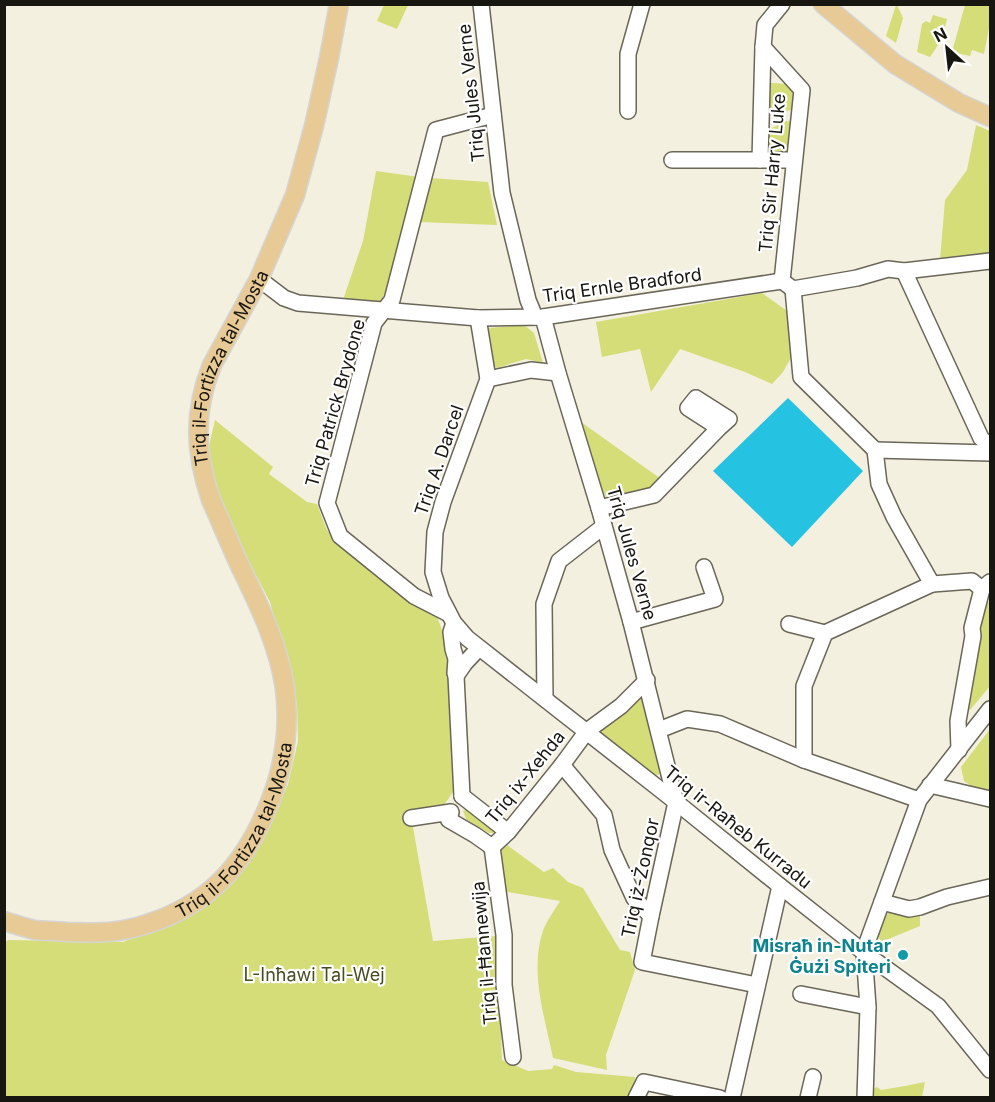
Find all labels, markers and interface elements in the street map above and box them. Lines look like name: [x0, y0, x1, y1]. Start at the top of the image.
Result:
north arrow: [917, 18, 977, 78]
street label: Triq Jules Verne: [453, 23, 489, 163]
text: N: [930, 23, 950, 46]
street label: Triq Sir Harry Luke: [755, 93, 789, 253]
street label: Triq Ernle Bradford: [541, 263, 703, 307]
street label: Triq il-Fortizza tal-Mosta: [188, 267, 272, 468]
street label: Triq Patrick Brydone: [301, 317, 369, 489]
street label: Triq A. Darcel: [410, 402, 468, 518]
street label: Triq Jules Verne: [603, 483, 661, 623]
street label: Triq ix-Xehda: [481, 726, 569, 828]
street label: Triq il-Fortizza tal-Mosta: [172, 741, 295, 921]
street label: Triq ir-Raħeb Kurradu: [660, 761, 816, 893]
street label: Triq iż-Żonqor: [616, 816, 663, 940]
street label: Triq il-Ħannewija: [467, 880, 501, 1026]
place label: Misraħ in-Nutar Ġużi Spiteri: [752, 935, 891, 977]
marker: Misraħ in-Nutar Ġużi Spiteri: [896, 948, 910, 962]
park label: L-Inħawi Tal-Wej: [243, 964, 385, 985]

